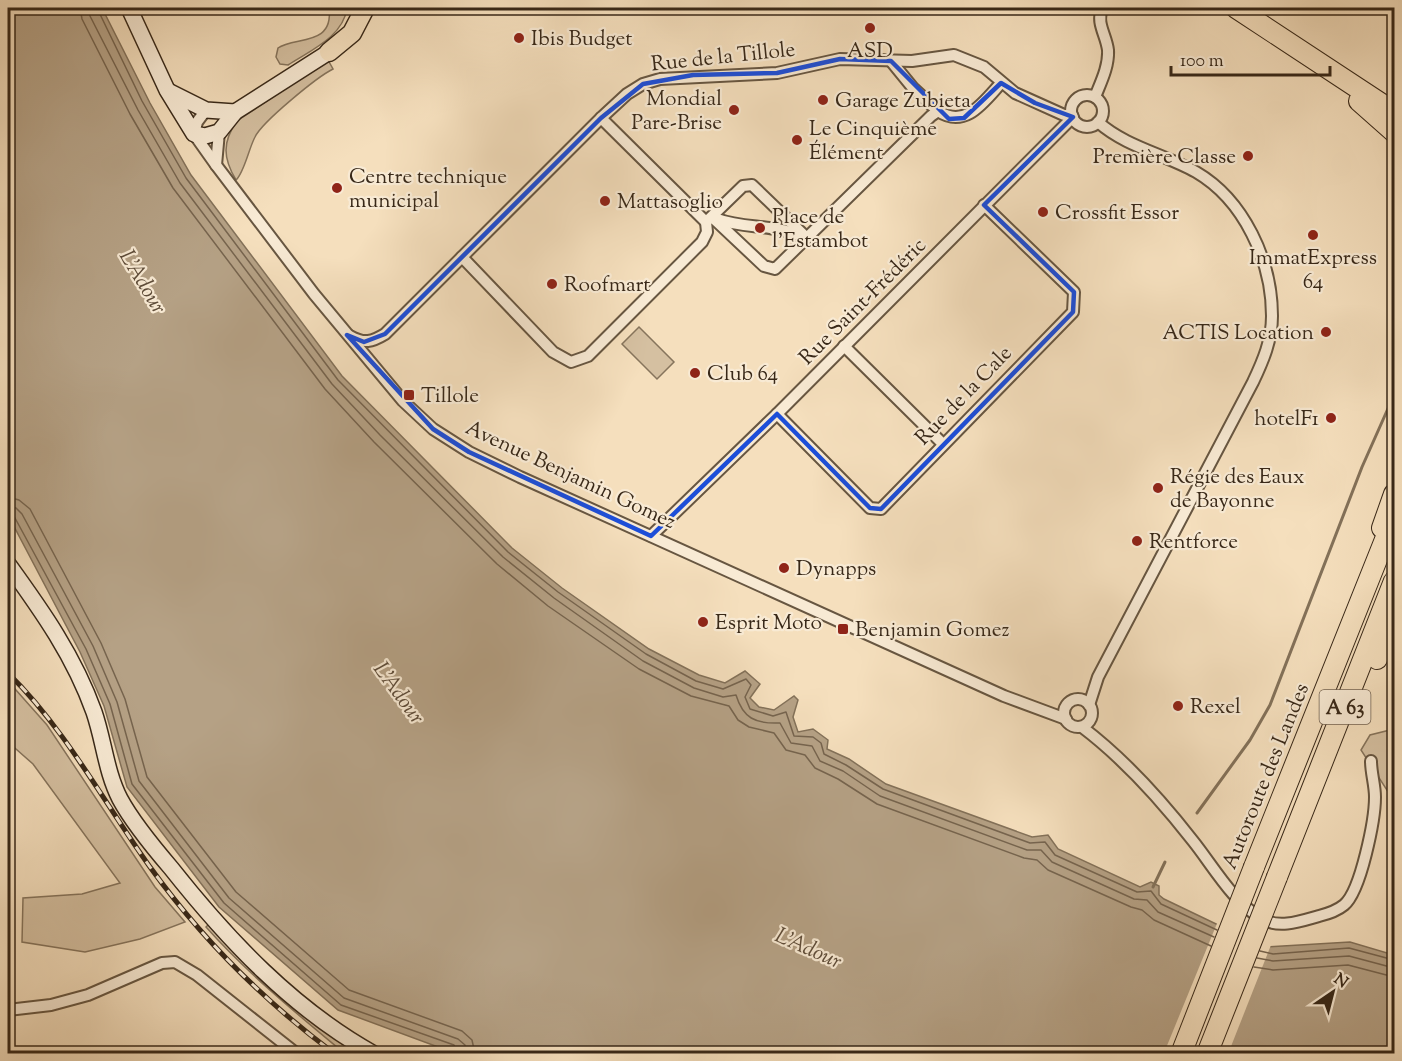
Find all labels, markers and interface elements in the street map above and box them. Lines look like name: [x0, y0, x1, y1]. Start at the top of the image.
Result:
marker: ASD: [863, 21, 877, 35]
place label: Ibis Budget: [531, 25, 632, 55]
marker: Ibis Budget: [512, 31, 526, 45]
street label: Rue de la Tillole: [650, 36, 797, 80]
place label: ASD: [847, 37, 893, 67]
scale bar: [1171, 39, 1330, 77]
text: 100 m: [1180, 49, 1224, 75]
place label: Mondial Pare-Brise: [631, 85, 722, 139]
place label: Garage Zubieta: [835, 87, 971, 117]
marker: Garage Zubieta: [816, 93, 830, 107]
marker: Mondial Pare-Brise: [727, 103, 741, 117]
place label: Le Cinquième Élément: [809, 115, 937, 169]
marker: Le Cinquième Élément: [790, 133, 804, 147]
place label: Première Classe: [1093, 143, 1236, 173]
marker: Première Classe: [1241, 149, 1255, 163]
place label: Centre technique municipal: [349, 163, 507, 217]
marker: Centre technique municipal: [330, 181, 344, 195]
place label: Mattasoglio: [617, 188, 723, 218]
marker: Mattasoglio: [598, 194, 612, 208]
place label: Crossfit Essor: [1055, 199, 1179, 229]
place label: Place de l'Estambot: [772, 203, 868, 257]
marker: Crossfit Essor: [1036, 205, 1050, 219]
marker: Place de l'Estambot: [753, 221, 767, 235]
marker: ImmatExpress 64: [1306, 228, 1320, 242]
street label: Rue Saint-Frédéric: [793, 232, 934, 373]
water label: L'Adour: [110, 244, 173, 321]
place label: ImmatExpress 64: [1249, 244, 1377, 298]
place label: Roofmart: [564, 271, 651, 301]
marker: Roofmart: [545, 277, 559, 291]
place label: ACTIS Location: [1162, 319, 1314, 349]
marker: ACTIS Location: [1319, 325, 1333, 339]
street label: Rue de la Cale: [909, 340, 1020, 453]
place label: Club 64: [707, 360, 778, 390]
marker: Club 64: [688, 366, 702, 380]
place label: Tillole: [421, 382, 479, 412]
marker: Tillole: [402, 388, 416, 402]
place label: hotelF1: [1254, 405, 1319, 435]
marker: hotelF1: [1324, 411, 1338, 425]
street label: Avenue Benjamin Gomez: [460, 414, 680, 538]
place label: Régie des Eaux de Bayonne: [1170, 463, 1304, 517]
marker: Régie des Eaux de Bayonne: [1151, 481, 1165, 495]
place label: Rentforce: [1149, 528, 1238, 558]
marker: Rentforce: [1130, 534, 1144, 548]
place label: Dynapps: [796, 555, 876, 585]
marker: Dynapps: [777, 561, 791, 575]
place label: Esprit Moto: [715, 609, 822, 639]
marker: Esprit Moto: [696, 615, 710, 629]
place label: Benjamin Gomez: [855, 616, 1009, 646]
marker: Benjamin Gomez: [836, 622, 850, 636]
water label: L'Adour: [364, 656, 431, 732]
street label: Autoroute des Landes: [1216, 679, 1318, 874]
road number: A 63: [1320, 690, 1370, 724]
place label: Rexel: [1190, 693, 1241, 723]
marker: Rexel: [1171, 699, 1185, 713]
water label: L'Adour: [769, 921, 847, 979]
north arrow: [1303, 962, 1363, 1022]
text: N: [1328, 969, 1352, 995]

